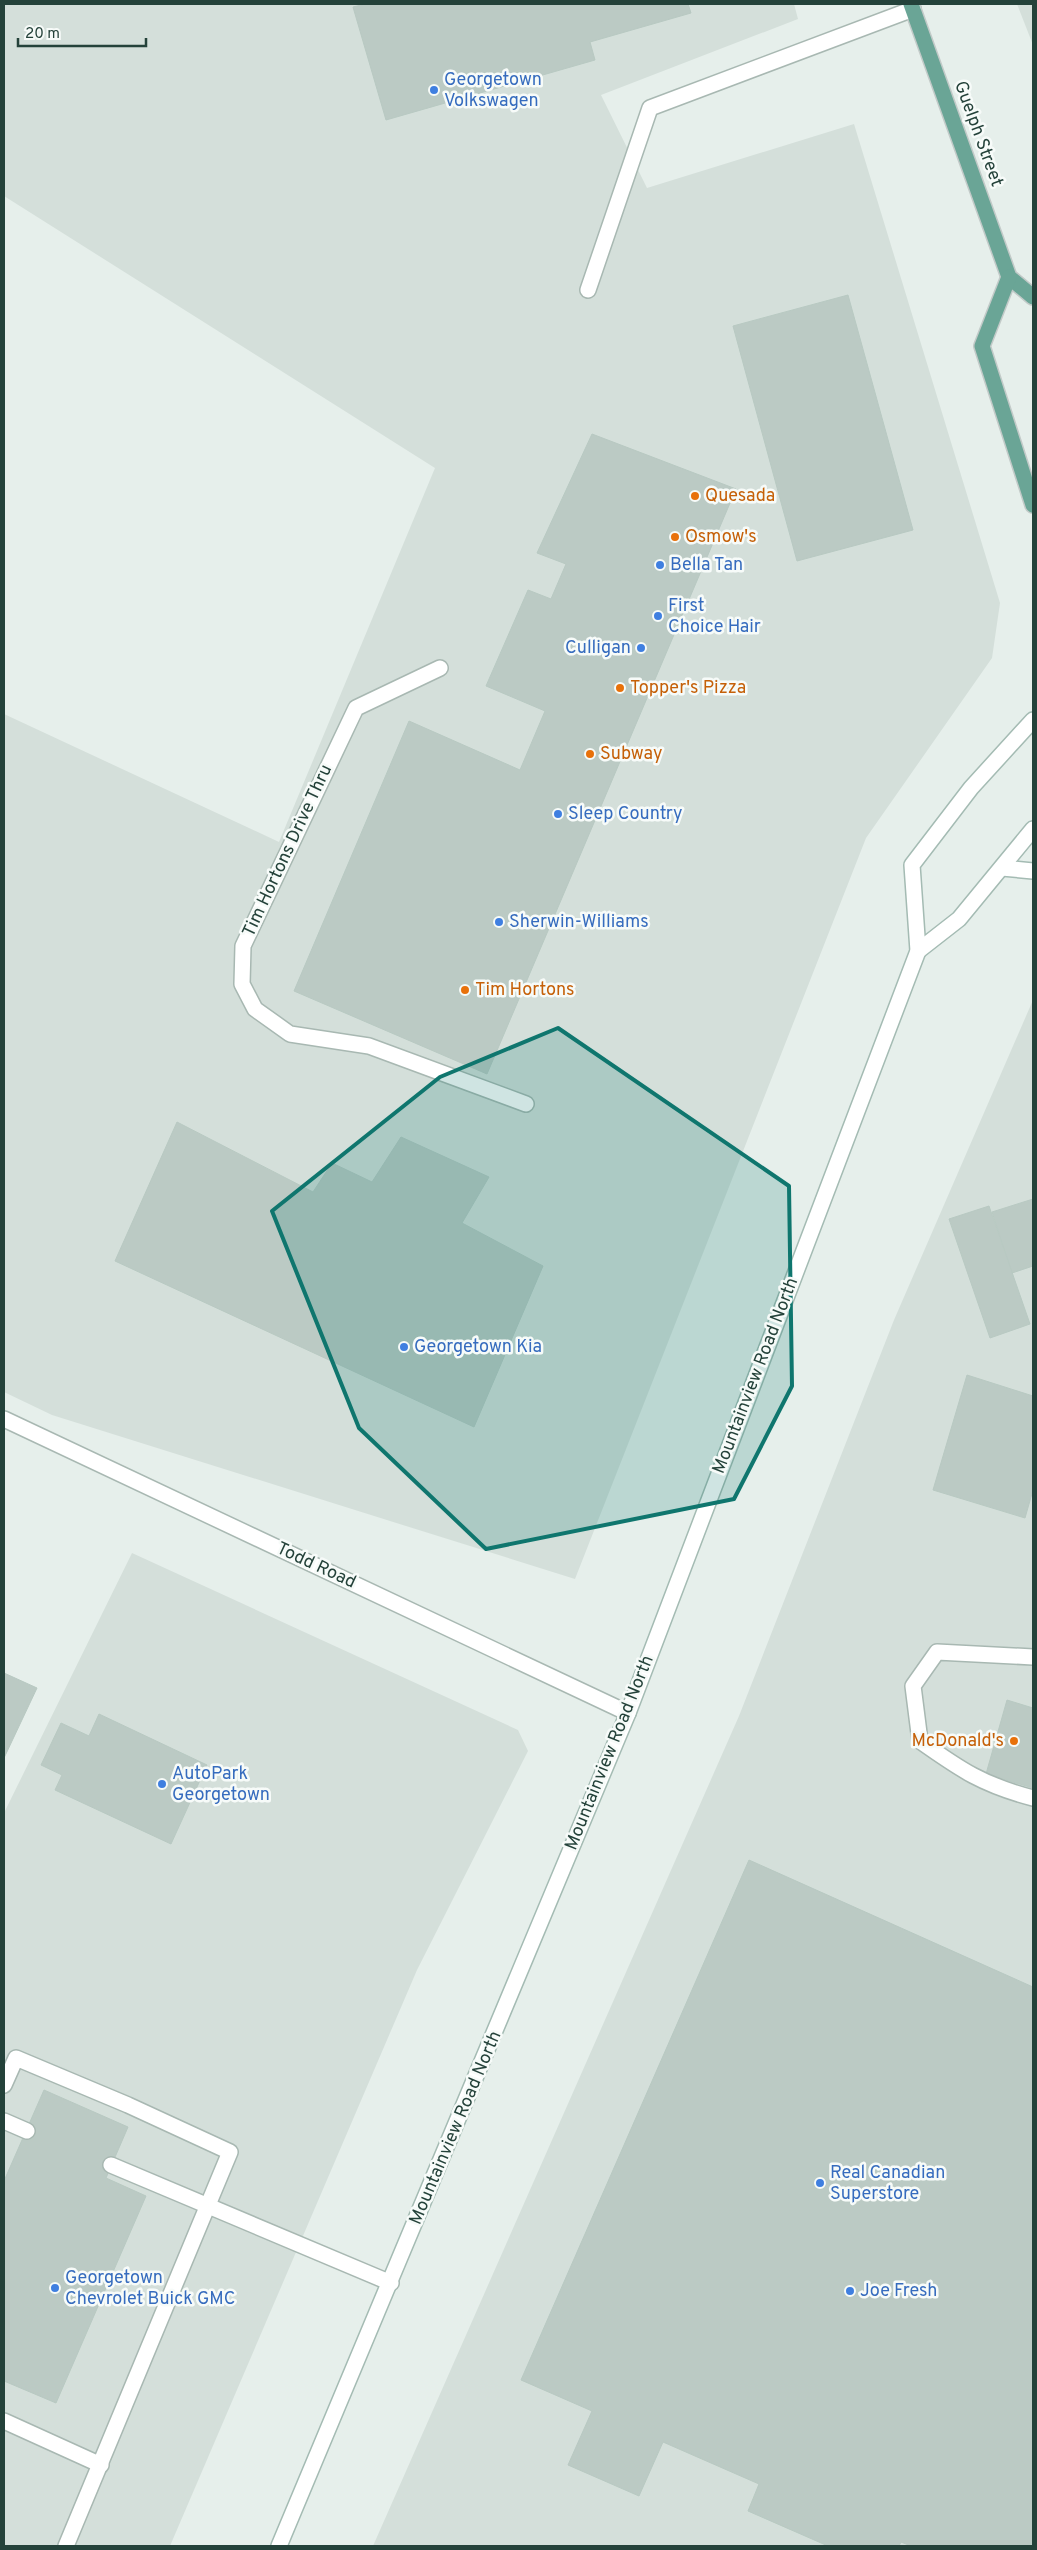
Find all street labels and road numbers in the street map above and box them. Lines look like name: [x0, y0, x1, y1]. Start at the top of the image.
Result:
street label: Guelph Street: [948, 78, 1008, 190]
street label: Tim Hortons Drive Thru: [238, 761, 338, 941]
street label: Mountainview Road North: [708, 1275, 804, 1477]
street label: Todd Road: [272, 1538, 360, 1594]
street label: Mountainview Road North: [560, 1652, 660, 1854]
street label: Mountainview Road North: [405, 2028, 507, 2228]

